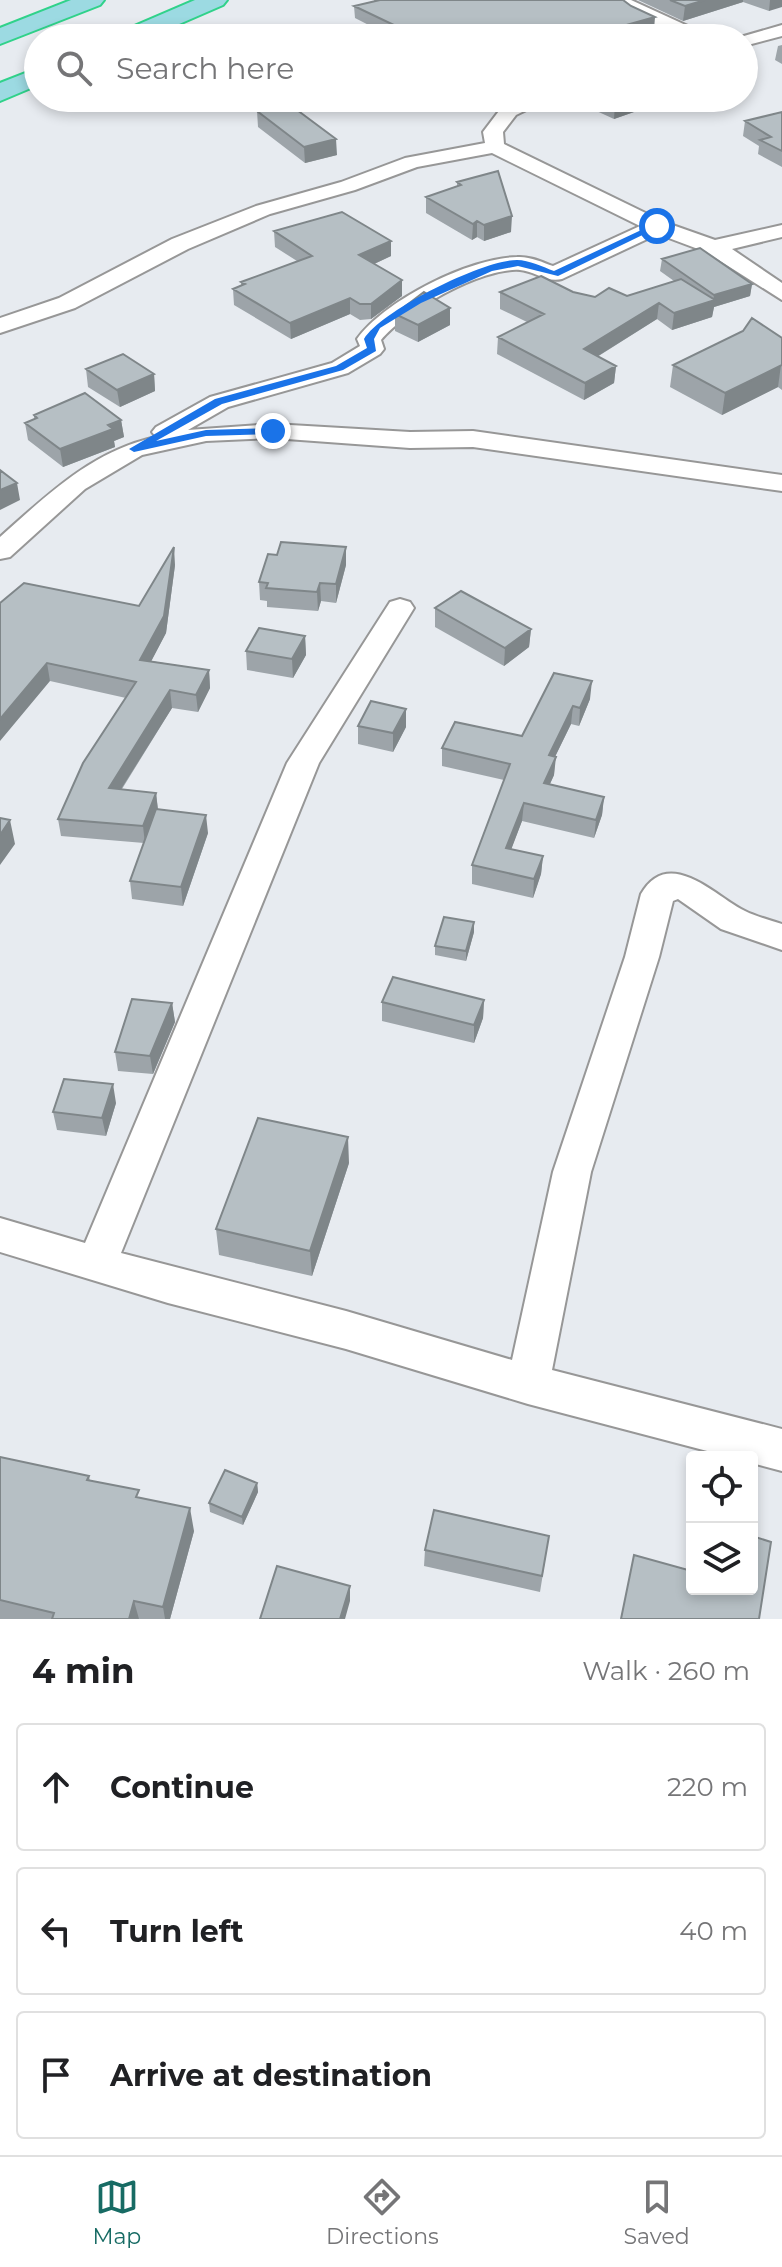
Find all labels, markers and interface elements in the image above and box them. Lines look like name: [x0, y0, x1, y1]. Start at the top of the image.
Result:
search box: [24, 24, 758, 112]
icon: search: [52, 46, 96, 90]
text: Search here: [116, 50, 294, 87]
route start: [639, 208, 675, 244]
route end: [255, 413, 291, 449]
map controls: [686, 1451, 758, 1595]
button: locate: [686, 1451, 758, 1523]
button: layers: [686, 1523, 758, 1595]
text: 4 min: [32, 1650, 134, 1692]
text: Walk · 260 m: [582, 1655, 750, 1687]
icon: ahead: [34, 1765, 78, 1809]
text: Continue: [110, 1769, 254, 1806]
text: 220 m: [667, 1771, 748, 1803]
icon: left: [34, 1909, 78, 1953]
text: Turn left: [110, 1913, 243, 1950]
text: 40 m: [679, 1915, 748, 1947]
icon: arrive: [34, 2053, 78, 2097]
text: Arrive at destination: [110, 2057, 432, 2094]
tab: Map: [92, 2175, 141, 2250]
tab: Directions: [326, 2175, 439, 2250]
tab: Saved: [624, 2175, 690, 2250]

